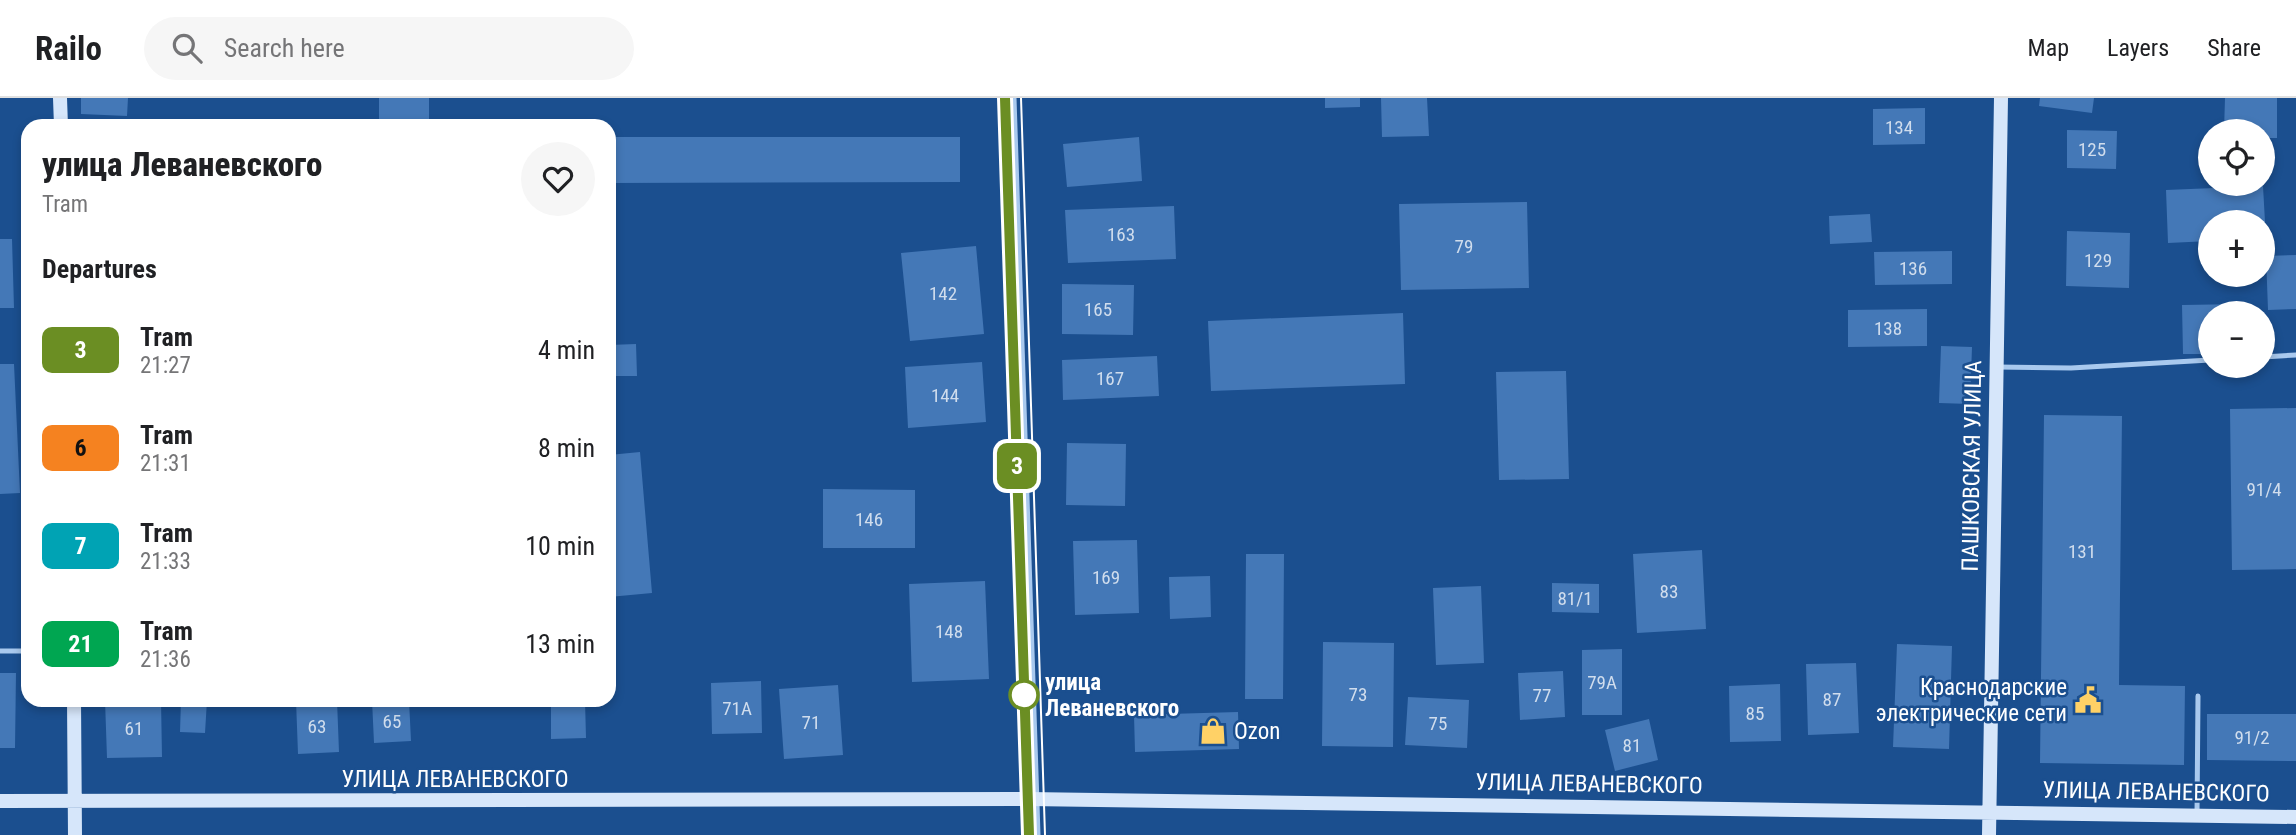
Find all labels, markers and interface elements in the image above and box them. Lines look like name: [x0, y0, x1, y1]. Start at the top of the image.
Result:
search box: [144, 17, 634, 80]
text: Railo: [35, 29, 102, 68]
icon: search: [168, 29, 206, 67]
text: Search here: [224, 33, 345, 63]
text: Map: [2028, 34, 2069, 62]
text: Layers: [2107, 34, 2169, 62]
text: Share: [2207, 34, 2261, 62]
house number: 134: [1885, 116, 1913, 139]
map controls: [2198, 119, 2275, 378]
button: locate: [2198, 119, 2275, 196]
house number: 125: [2078, 138, 2106, 161]
button: heart: [521, 142, 595, 216]
text: улица Леваневского: [42, 145, 322, 184]
text: Tram: [42, 191, 88, 218]
button: +: [2198, 210, 2275, 287]
house number: 163: [1107, 223, 1135, 246]
house number: 79: [1455, 235, 1473, 258]
house number: 129: [2084, 249, 2112, 272]
text: Departures: [42, 254, 157, 284]
house number: 136: [1899, 257, 1927, 280]
house number: 142: [929, 282, 957, 305]
house number: 165: [1084, 298, 1112, 321]
button: −: [2198, 301, 2275, 378]
house number: 138: [1874, 317, 1902, 340]
text: Tram: [140, 322, 193, 352]
text: 4 min: [538, 335, 595, 365]
text: 3: [74, 336, 87, 364]
text: 21:27: [140, 352, 191, 379]
street label: ПАШКОВСКАЯ УЛИЦА: [1957, 360, 1987, 572]
house number: 167: [1096, 367, 1124, 390]
house number: 144: [931, 384, 959, 407]
text: Tram: [140, 420, 193, 450]
text: 8 min: [538, 433, 595, 463]
text: 6: [74, 434, 87, 462]
line badge: 3: [994, 443, 1040, 489]
text: 21:31: [140, 450, 191, 477]
text: 3: [1011, 452, 1023, 480]
house number: 91/4: [2246, 478, 2282, 501]
house number: 146: [855, 508, 883, 531]
text: Tram: [140, 518, 193, 548]
text: 10 min: [525, 531, 595, 561]
text: 7: [74, 532, 87, 560]
house number: 131: [2068, 540, 2096, 563]
text: 21:33: [140, 548, 191, 575]
house number: 169: [1092, 566, 1120, 589]
house number: 83: [1660, 580, 1678, 603]
house number: 81/1: [1557, 587, 1593, 610]
text: Tram: [140, 616, 193, 646]
house number: 148: [935, 620, 963, 643]
text: 13 min: [525, 629, 595, 659]
text: 21: [68, 630, 93, 658]
text: 21:36: [140, 646, 191, 673]
place label: улица Леваневского: [1045, 669, 1179, 722]
house number: 79А: [1587, 671, 1617, 694]
place label: Краснодарские электрические сети: [1876, 674, 2067, 727]
marker: улица Леваневского: [1009, 680, 1039, 710]
house number: 73: [1349, 683, 1367, 706]
house number: 77: [1533, 684, 1551, 707]
public building icon: Краснодарские электрические сети: [2073, 685, 2103, 715]
house number: 87: [1823, 688, 1841, 711]
house number: 71А: [722, 697, 752, 720]
house number: 85: [1746, 702, 1764, 725]
house number: 65: [383, 710, 401, 733]
house number: 71: [802, 711, 820, 734]
house number: 75: [1429, 712, 1447, 735]
house number: 63: [308, 715, 326, 738]
shop icon: Ozon: [1198, 716, 1228, 746]
house number: 61: [125, 717, 143, 740]
place label: Ozon: [1234, 718, 1280, 745]
house number: 91/2: [2234, 726, 2270, 749]
house number: 81: [1623, 734, 1641, 757]
street label: УЛИЦА ЛЕВАНЕВСКОГО: [341, 766, 569, 793]
street label: УЛИЦА ЛЕВАНЕВСКОГО: [1475, 769, 1703, 799]
street label: УЛИЦА ЛЕВАНЕВСКОГО: [2042, 777, 2270, 807]

